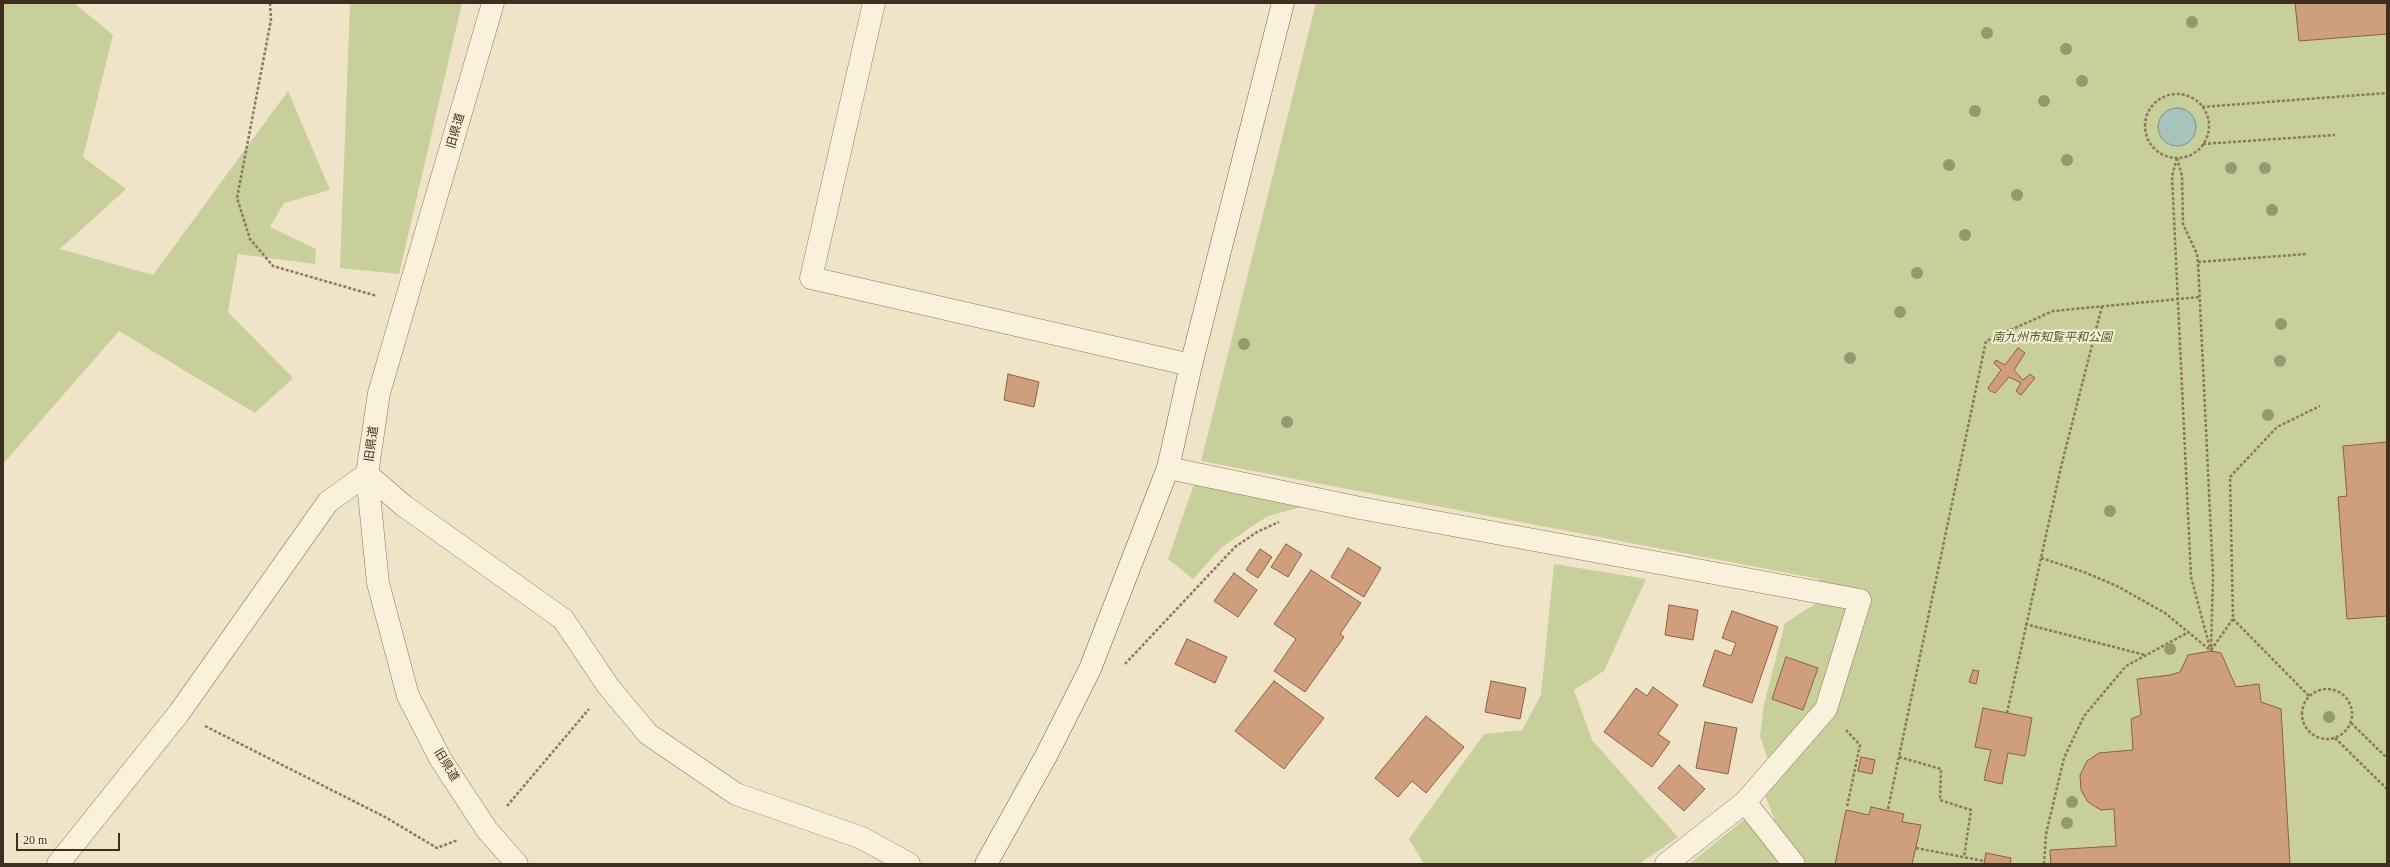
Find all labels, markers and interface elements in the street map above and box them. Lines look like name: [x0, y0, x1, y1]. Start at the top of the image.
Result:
street label: 旧県道: [444, 112, 468, 150]
park label: 南九州市知覧平和公園: [1992, 331, 2112, 345]
street label: 旧県道: [362, 425, 382, 463]
street label: 旧県道: [431, 746, 461, 784]
scale bar: [18, 825, 122, 851]
text: 20 m: [23, 833, 47, 847]

